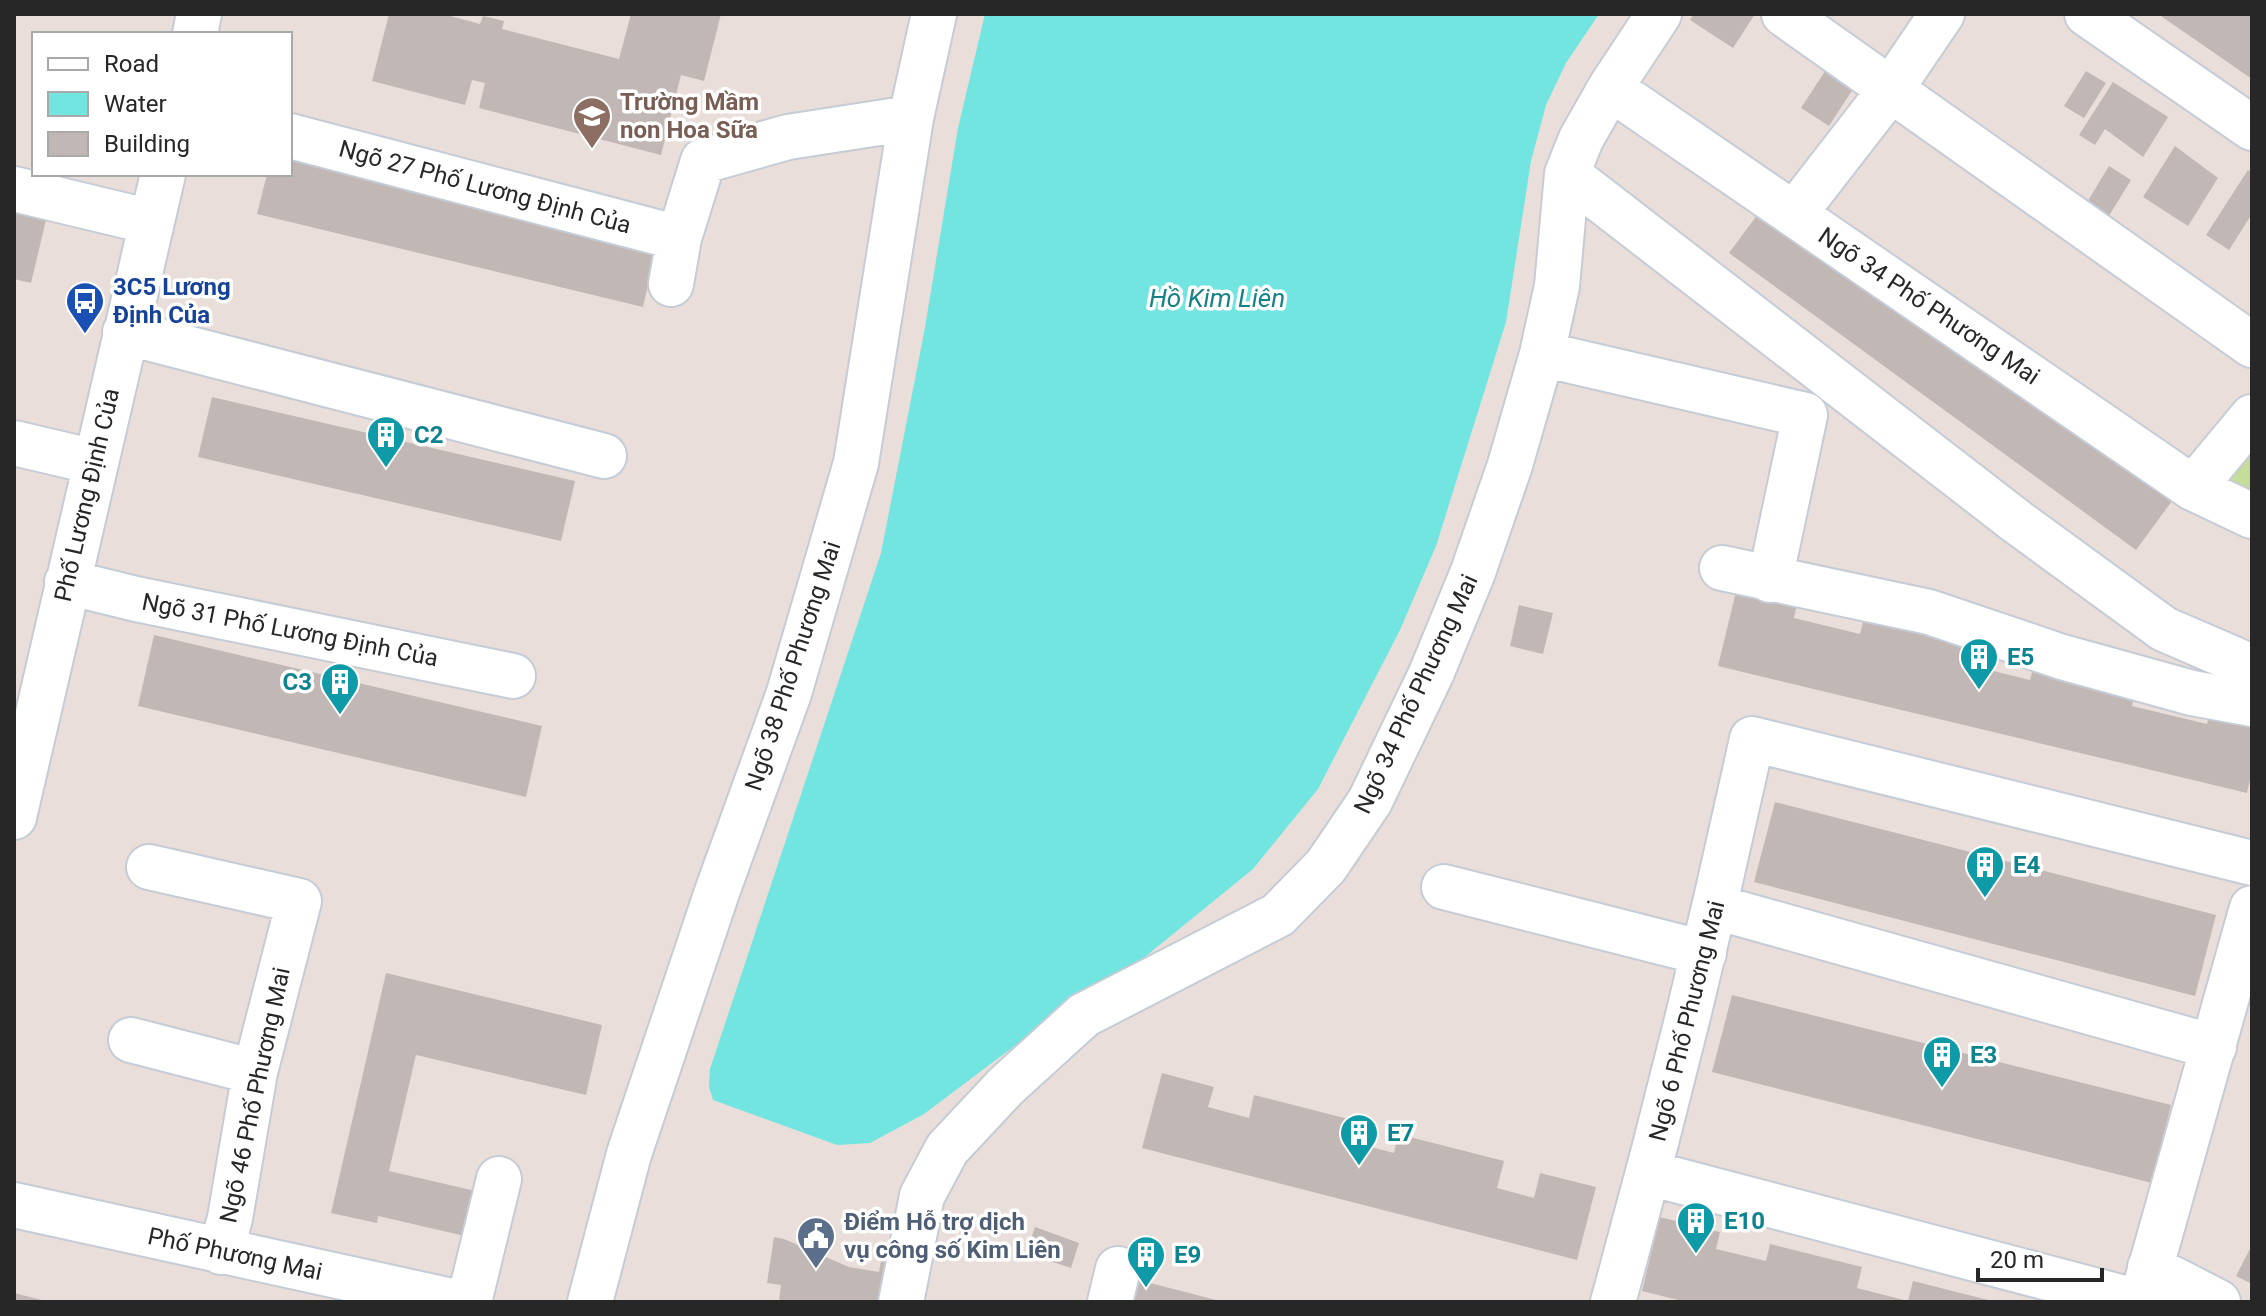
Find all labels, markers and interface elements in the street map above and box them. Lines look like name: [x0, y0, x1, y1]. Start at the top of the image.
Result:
legend: [32, 32, 292, 176]
text: Road: [104, 50, 159, 78]
place label: Trường Mầm non Hoa Sữa: [620, 88, 759, 144]
text: Water: [104, 90, 167, 118]
school or university icon: Trường Mầm non Hoa Sữa: [571, 95, 613, 150]
text: Building: [104, 130, 190, 158]
street label: Ngõ 27 Phố Lương Định Của: [336, 135, 634, 239]
street label: Ngõ 34 Phố Phương Mai: [1813, 222, 2045, 390]
place label: 3C5 Lương Định Của: [113, 273, 231, 329]
bus stop icon: 3C5 Lương Định Của: [64, 280, 106, 335]
water label: Hồ Kim Liên: [1149, 283, 1285, 313]
street label: Phố Lương Định Của: [49, 386, 125, 604]
building icon: C2: [365, 414, 407, 469]
place label: C2: [414, 421, 443, 449]
street label: Ngõ 38 Phố Phương Mai: [739, 538, 847, 794]
street label: Ngõ 34 Phố Phương Mai: [1348, 570, 1484, 818]
street label: Ngõ 31 Phố Lương Định Của: [140, 588, 440, 672]
building icon: E5: [1958, 636, 2000, 691]
place label: E5: [2007, 643, 2034, 671]
building icon: C3: [319, 661, 361, 716]
place label: C3: [283, 668, 312, 696]
building icon: E4: [1964, 844, 2006, 899]
place label: E4: [2013, 851, 2041, 879]
street label: Ngõ 6 Phố Phương Mai: [1644, 898, 1730, 1144]
street label: Ngõ 46 Phố Phương Mai: [214, 965, 296, 1225]
building icon: E3: [1921, 1034, 1963, 1089]
place label: E3: [1970, 1041, 1997, 1069]
building icon: E7: [1338, 1112, 1380, 1167]
place label: E7: [1387, 1119, 1414, 1147]
building icon: E10: [1675, 1200, 1717, 1255]
place label: E10: [1724, 1207, 1765, 1235]
place label: Điểm Hỗ trợ dịch vụ công số Kim Liên: [844, 1208, 1061, 1264]
public building icon: Điểm Hỗ trợ dịch vụ công số Kim Liên: [795, 1215, 837, 1270]
street label: Phố Phương Mai: [145, 1222, 325, 1286]
scale bar: [1978, 1232, 2102, 1282]
building icon: E9: [1125, 1234, 1167, 1289]
place label: E9: [1174, 1241, 1201, 1269]
text: 20 m: [1990, 1246, 2044, 1274]

